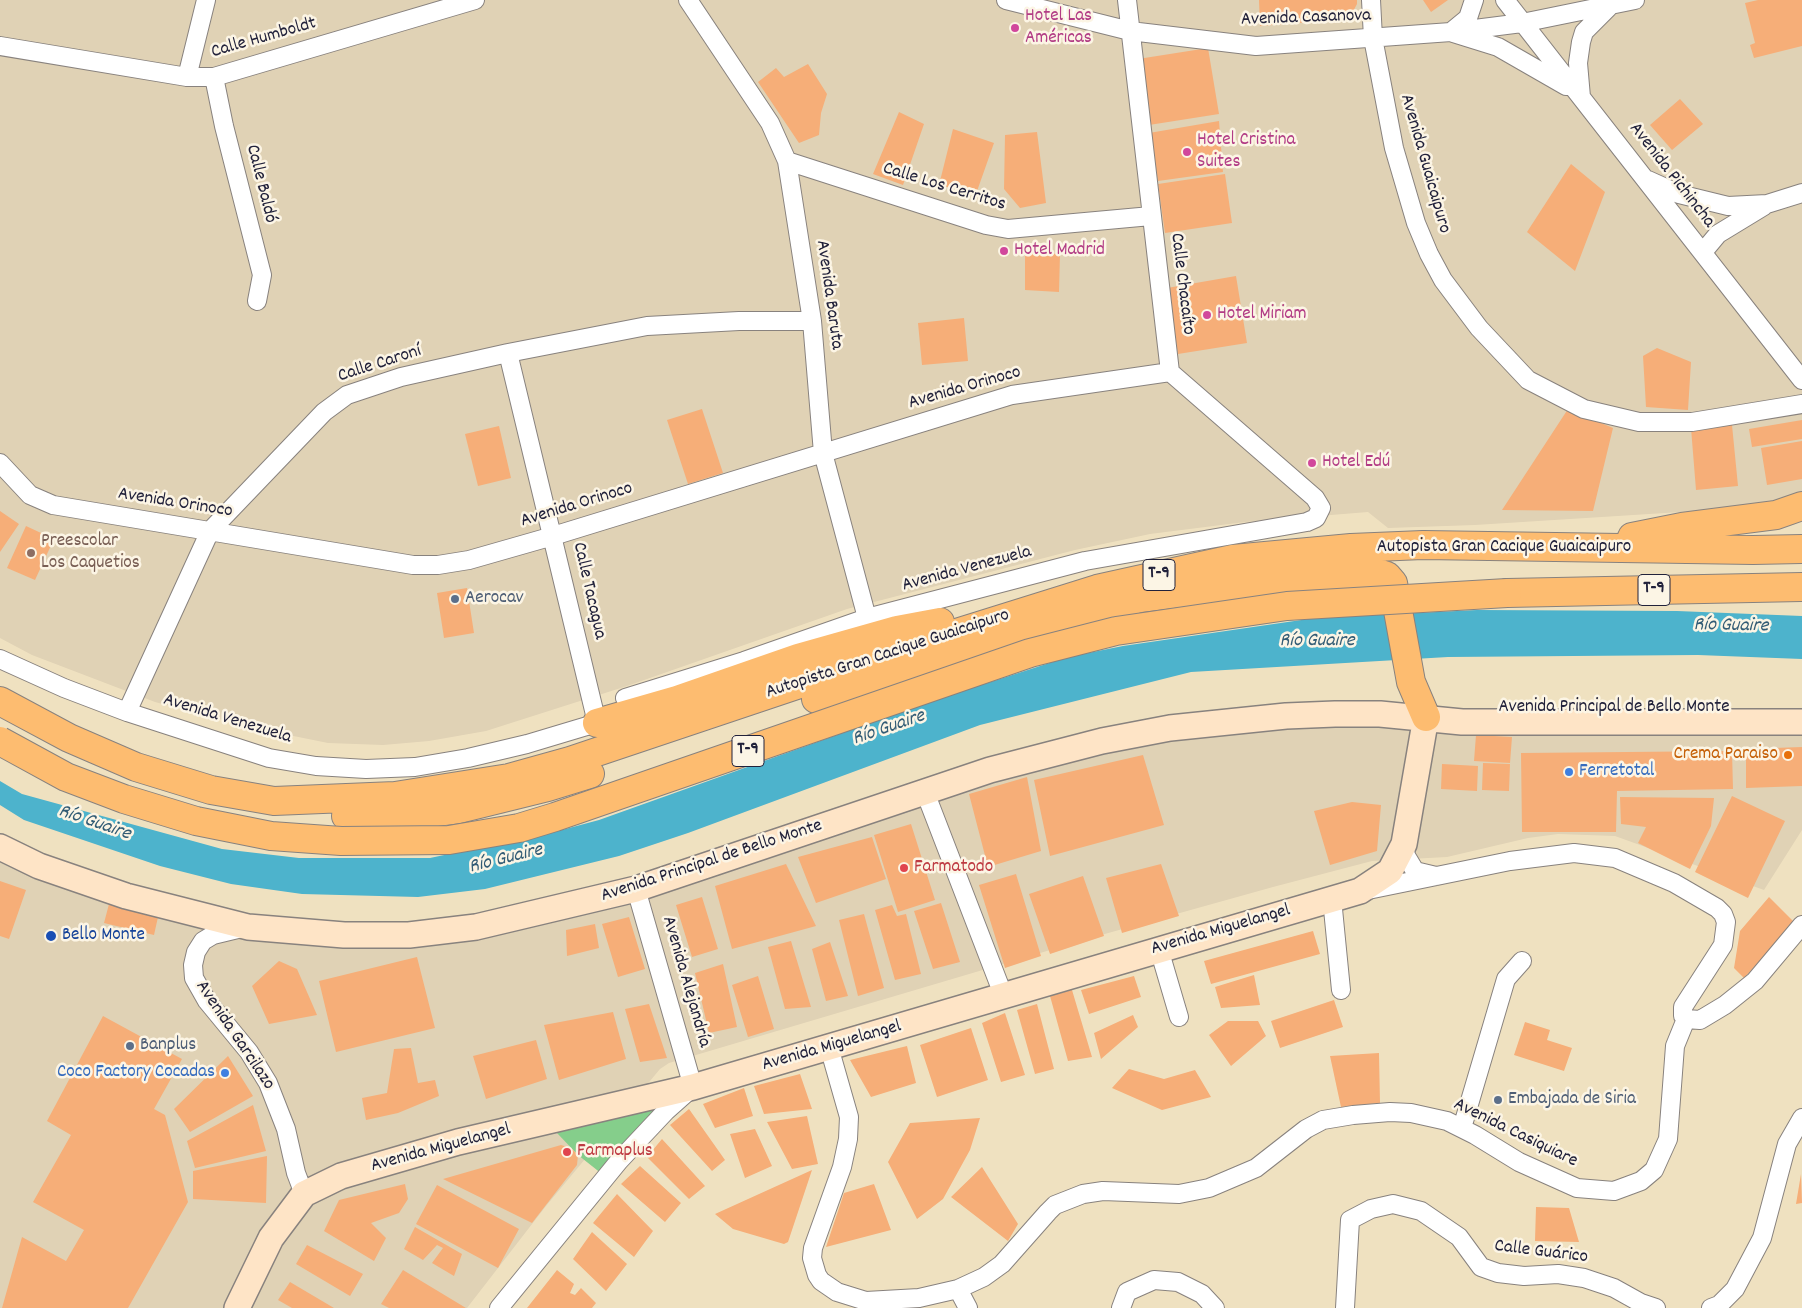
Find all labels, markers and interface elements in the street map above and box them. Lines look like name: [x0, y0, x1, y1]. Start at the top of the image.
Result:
street label: Avenida Casanova: [1240, 5, 1372, 33]
place label: Hotel Las Américas: [1025, 6, 1092, 50]
street label: Calle Humboldt: [209, 13, 319, 65]
marker: Hotel Las Américas: [1009, 22, 1021, 34]
street label: Avenida Guaicaipuro: [1393, 92, 1455, 236]
street label: Avenida Pichincha: [1623, 119, 1719, 233]
place label: Hotel Cristina Suites: [1197, 130, 1296, 174]
street label: Calle Baldó: [239, 142, 281, 226]
marker: Hotel Cristina Suites: [1181, 146, 1193, 158]
street label: Calle Los Cerritos: [880, 158, 1008, 218]
street label: Calle Chacaíto: [1163, 232, 1199, 336]
street label: Avenida Baruta: [809, 239, 847, 351]
place label: Hotel Madrid: [1014, 240, 1105, 262]
marker: Hotel Madrid: [998, 245, 1010, 257]
place label: Hotel Miriam: [1217, 304, 1307, 326]
marker: Hotel Miriam: [1201, 309, 1213, 321]
street label: Calle Caroní: [336, 341, 424, 389]
street label: Avenida Orinoco: [906, 362, 1024, 416]
place label: Hotel Edú: [1322, 452, 1390, 474]
marker: Hotel Edú: [1306, 457, 1318, 469]
street label: Avenida Orinoco: [518, 478, 636, 534]
street label: Avenida Orinoco: [116, 484, 234, 524]
place label: Preescolar Los Caquetios: [41, 531, 140, 575]
street label: Autopista Gran Cacique Guaicaipuro: [1377, 537, 1631, 559]
street label: Calle Tacagua: [566, 540, 610, 642]
street label: Avenida Venezuela: [900, 542, 1034, 598]
marker: Preescolar Los Caquetios: [25, 547, 37, 559]
road number: T-9: [1143, 560, 1175, 590]
road number: T-9: [1638, 574, 1670, 606]
place label: Aerocav: [465, 588, 524, 610]
marker: Aerocav: [449, 593, 461, 605]
street label: Autopista Gran Cacique Guaicaipuro: [763, 605, 1013, 705]
water label: Río Guaire: [1693, 614, 1769, 640]
water label: Río Guaire: [1280, 630, 1354, 654]
street label: Avenida Venezuela: [160, 690, 294, 750]
street label: Avenida Principal de Bello Monte: [1498, 697, 1730, 719]
water label: Río Guaire: [850, 705, 928, 753]
road number: T-9: [732, 736, 764, 766]
place label: Crema Paraiso: [1673, 744, 1778, 766]
marker: Crema Paraiso: [1782, 749, 1794, 761]
place label: Ferretotal: [1579, 761, 1654, 783]
marker: Ferretotal: [1563, 766, 1575, 778]
water label: Río Guaire: [55, 800, 133, 848]
street label: Avenida Principal de Bello Monte: [599, 815, 825, 909]
water label: Río Guaire: [467, 839, 545, 881]
place label: Farmatodo: [914, 857, 993, 879]
marker: Farmatodo: [898, 862, 910, 874]
street label: Avenida Miguelangel: [1149, 900, 1293, 962]
street label: Avenida Alejandría: [655, 914, 715, 1050]
place label: Bello Monte: [62, 925, 145, 947]
marker: Bello Monte: [44, 929, 58, 943]
street label: Avenida Garcilazo: [189, 977, 279, 1095]
street label: Avenida Miguelangel: [760, 1016, 904, 1078]
place label: Banplus: [140, 1035, 196, 1057]
marker: Banplus: [124, 1040, 136, 1052]
place label: Coco Factory Cocadas: [57, 1062, 215, 1084]
marker: Coco Factory Cocadas: [219, 1067, 231, 1079]
place label: Embajada de Siria: [1508, 1089, 1636, 1111]
street label: Avenida Casiquiare: [1449, 1094, 1581, 1174]
marker: Embajada de Siria: [1492, 1094, 1504, 1106]
street label: Avenida Miguelangel: [369, 1119, 513, 1179]
place label: Farmaplus: [577, 1141, 653, 1163]
marker: Farmaplus: [561, 1146, 573, 1158]
street label: Calle Guárico: [1493, 1236, 1589, 1270]

